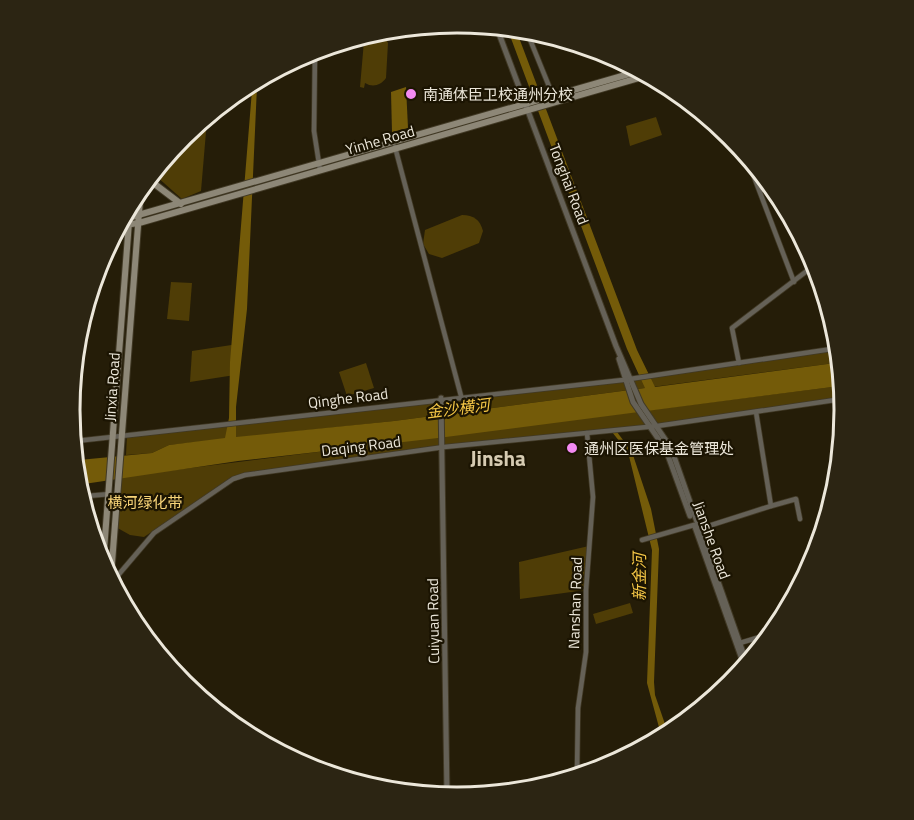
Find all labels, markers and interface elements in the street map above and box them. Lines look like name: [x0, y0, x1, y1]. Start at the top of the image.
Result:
place label: 南通体臣卫校通州分校: [423, 83, 573, 106]
marker: 南通体臣卫校通州分校: [404, 87, 418, 101]
street label: Yinhe Road: [343, 119, 417, 161]
street label: Tonghai Road: [543, 140, 595, 228]
street label: Jinxia Road: [98, 352, 126, 422]
street label: Qinghe Road: [307, 382, 389, 414]
water label: 金沙横河: [425, 392, 494, 424]
street label: Daqing Road: [320, 430, 402, 462]
place label: 通州区医保基金管理处: [584, 437, 734, 460]
marker: 通州区医保基金管理处: [565, 441, 579, 455]
district label: Jinsha: [470, 442, 526, 474]
park label: 横河绿化带: [107, 491, 183, 514]
street label: Jianshe Road: [687, 498, 737, 582]
water label: 新金河: [627, 550, 651, 601]
street label: Nanshan Road: [562, 557, 588, 649]
street label: Cuiyuan Road: [421, 578, 445, 664]

